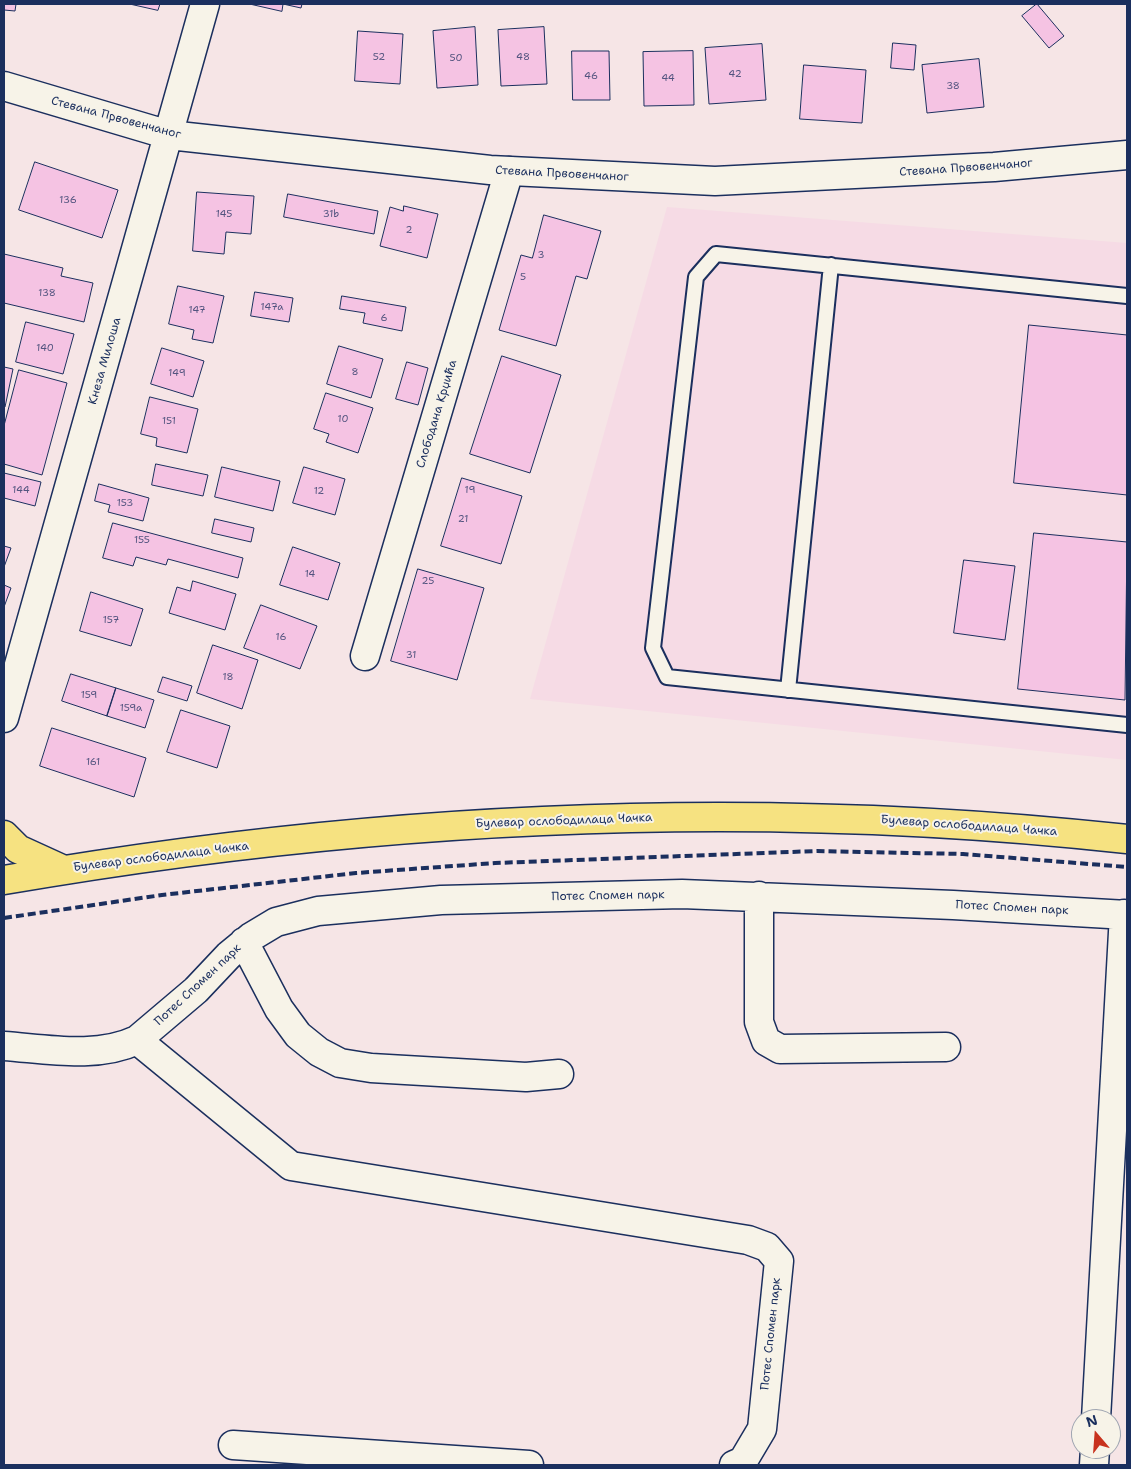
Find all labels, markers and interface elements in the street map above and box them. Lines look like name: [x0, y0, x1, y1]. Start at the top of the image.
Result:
house number: 52: [373, 51, 385, 63]
house number: 48: [516, 51, 530, 63]
house number: 50: [449, 52, 463, 64]
house number: 42: [728, 68, 742, 80]
house number: 46: [584, 70, 598, 82]
house number: 44: [661, 72, 675, 84]
house number: 38: [946, 80, 960, 92]
street label: Стевана Првовенчаног: [50, 94, 182, 142]
street label: Стевана Првовенчаног: [899, 156, 1033, 180]
street label: Стевана Првовенчаног: [495, 163, 629, 185]
house number: 136: [59, 194, 77, 206]
house number: 145: [216, 208, 232, 220]
house number: 31b: [323, 208, 339, 220]
house number: 2: [406, 224, 412, 236]
house number: 3: [538, 249, 544, 261]
house number: 5: [520, 271, 526, 283]
house number: 138: [38, 287, 56, 299]
house number: 147a: [261, 301, 283, 313]
house number: 147: [188, 304, 206, 316]
house number: 6: [381, 312, 387, 324]
street label: Кнеза Милоша: [86, 316, 124, 406]
house number: 140: [36, 342, 54, 354]
street label: Слободана Крџића: [414, 358, 460, 470]
house number: 8: [352, 366, 358, 378]
house number: 149: [168, 367, 186, 379]
house number: 10: [338, 413, 348, 425]
house number: 151: [162, 415, 176, 427]
house number: 144: [12, 484, 30, 496]
house number: 19: [465, 484, 475, 496]
house number: 12: [314, 485, 324, 497]
house number: 153: [117, 497, 133, 509]
house number: 21: [458, 513, 468, 525]
house number: 155: [134, 534, 150, 546]
house number: 14: [305, 568, 315, 580]
house number: 25: [422, 575, 434, 587]
house number: 157: [103, 614, 119, 626]
house number: 16: [276, 631, 286, 643]
house number: 31: [406, 649, 416, 661]
house number: 18: [222, 671, 234, 683]
house number: 159: [81, 689, 97, 701]
house number: 159a: [120, 702, 142, 714]
house number: 161: [86, 756, 100, 768]
street label: Булевар ослободилаца Чачка: [475, 811, 653, 831]
street label: Булевар ослободилаца Чачка: [880, 813, 1058, 839]
street label: Булевар ослободилаца Чачка: [72, 839, 250, 875]
street label: Потес Спомен парк: [551, 888, 665, 904]
street label: Потес Спомен парк: [955, 898, 1069, 918]
street label: Потес Спомен парк: [152, 941, 244, 1029]
street label: Потес Спомен парк: [758, 1277, 784, 1391]
north arrow: [1071, 1409, 1121, 1459]
text: N: [1084, 1410, 1100, 1431]

